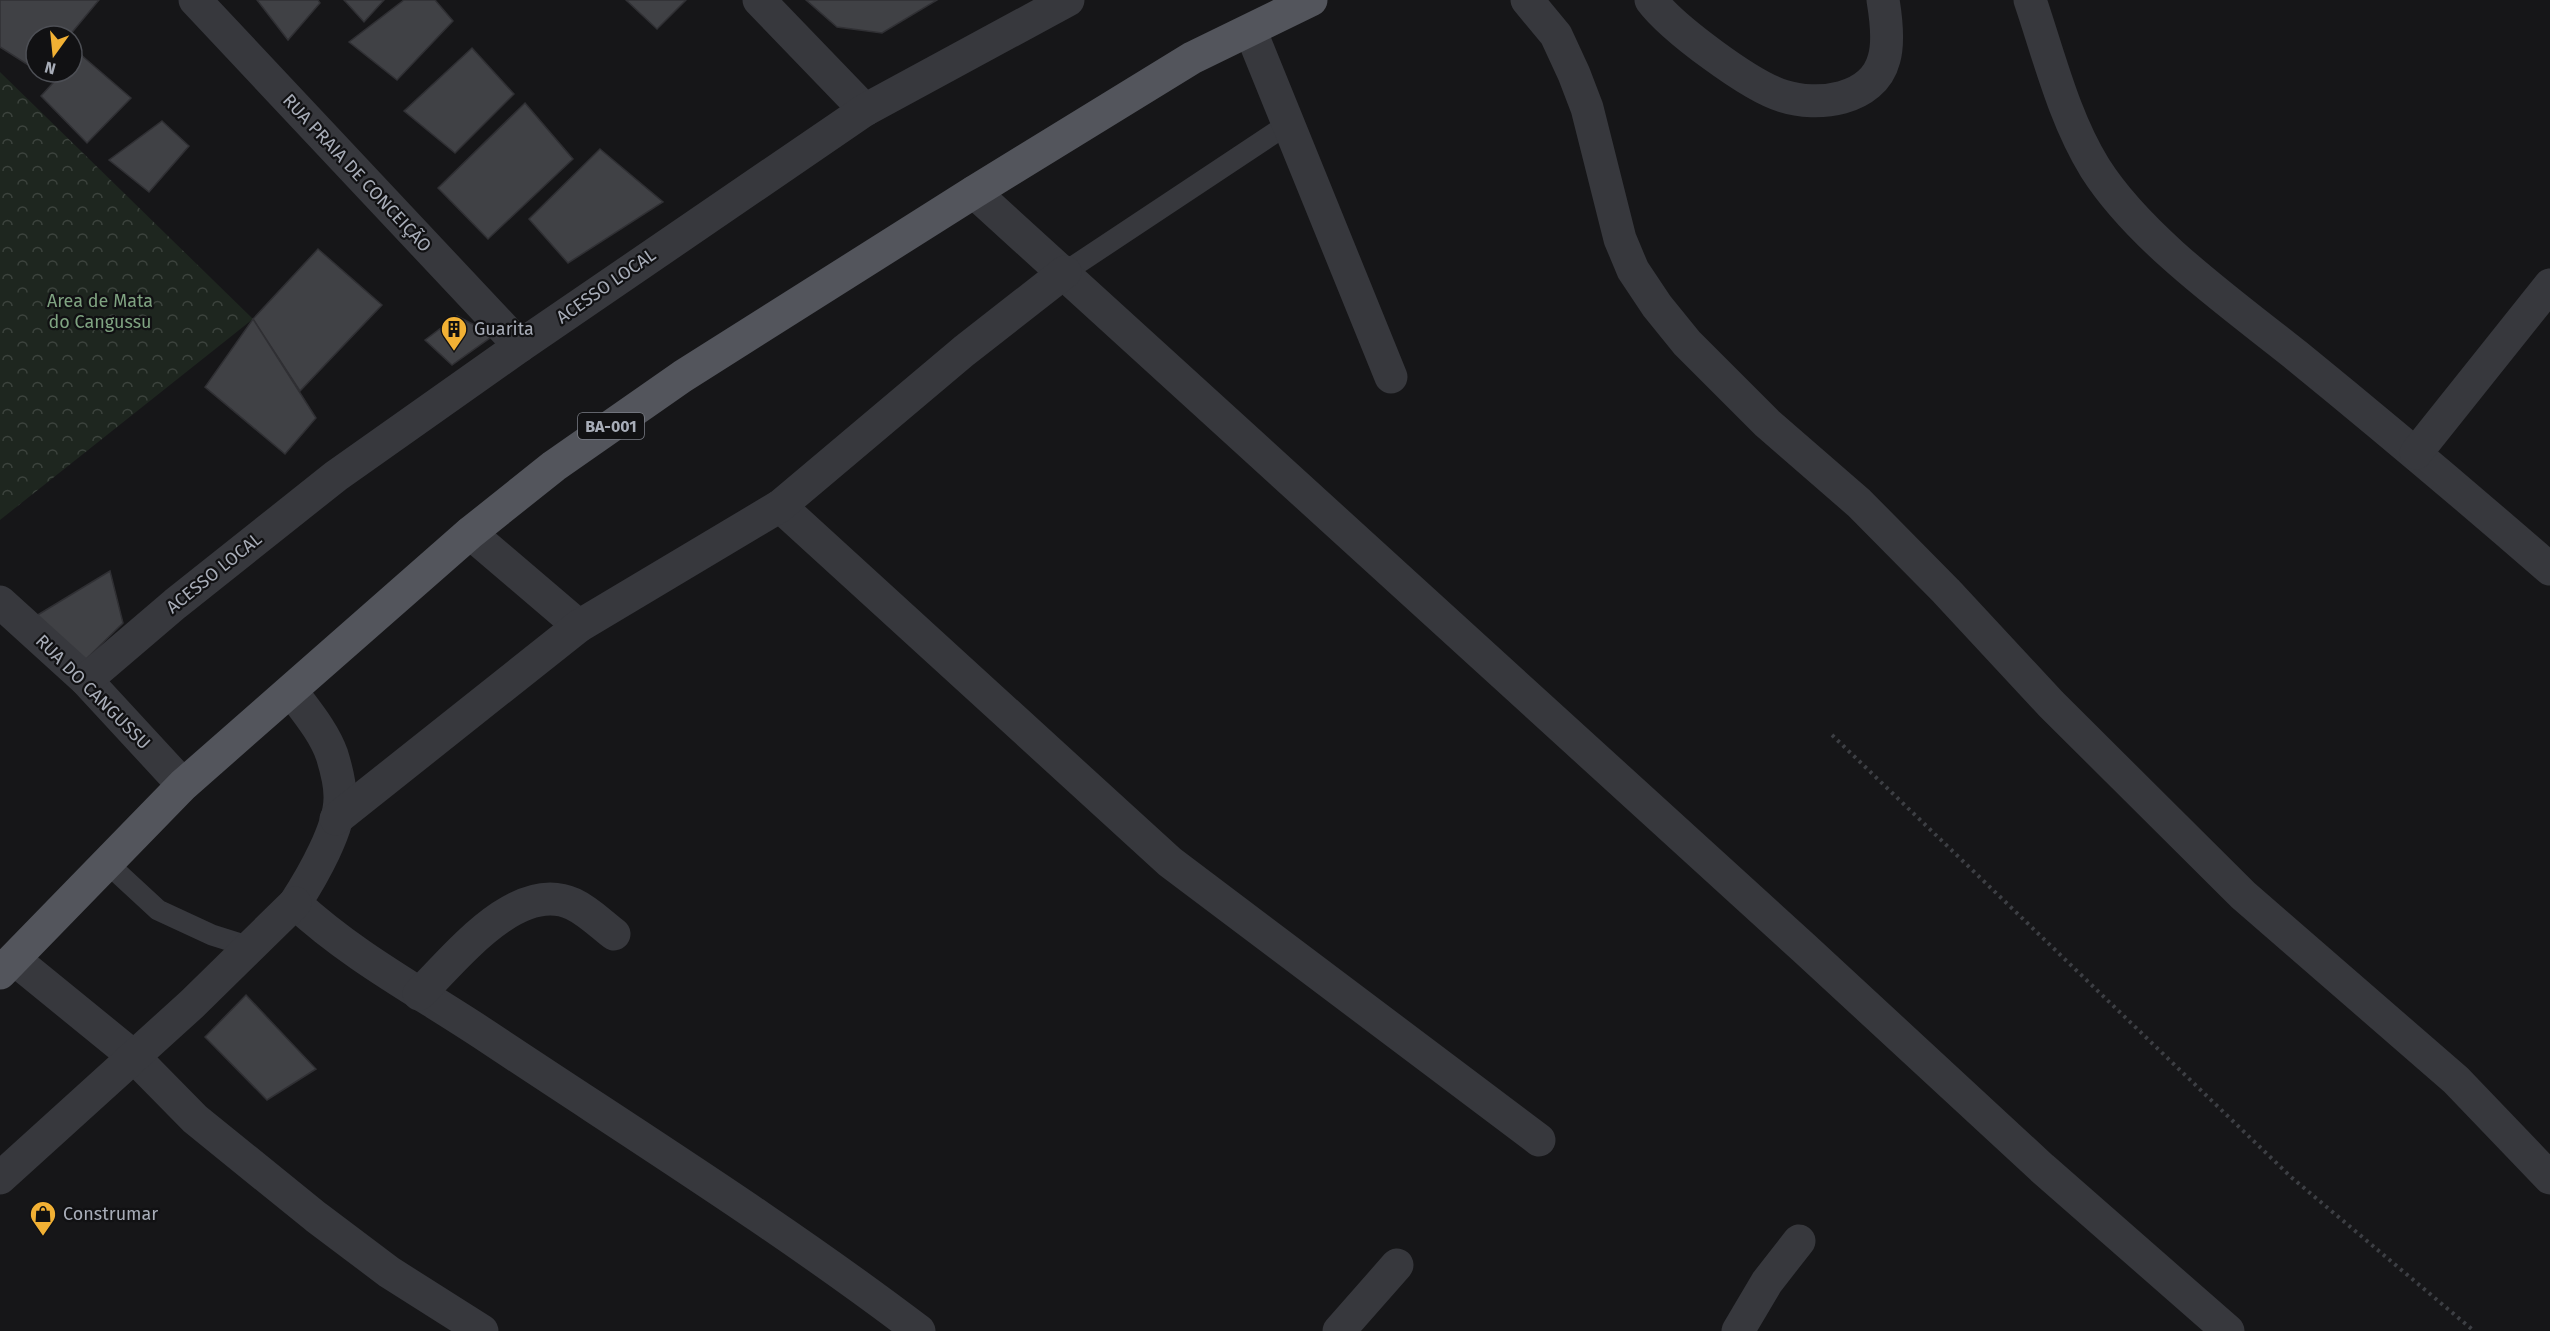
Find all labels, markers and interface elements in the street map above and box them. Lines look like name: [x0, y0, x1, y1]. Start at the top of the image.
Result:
north arrow: [24, 24, 84, 84]
text: N: [43, 57, 58, 79]
street label: RUA PRAIA DE CONCEIÇÃO: [278, 89, 437, 256]
street label: ACESSO LOCAL: [552, 244, 660, 328]
park label: Area de Mata do Cangussu: [47, 290, 153, 333]
building icon: Guarita: [439, 314, 469, 352]
place label: Guarita: [474, 318, 534, 340]
road number: BA-001: [578, 413, 644, 439]
street label: ACESSO LOCAL: [162, 528, 266, 618]
street label: RUA DO CANGUSSU: [31, 630, 155, 754]
shop icon: Construmar: [28, 1199, 58, 1237]
place label: Construmar: [63, 1203, 158, 1225]

